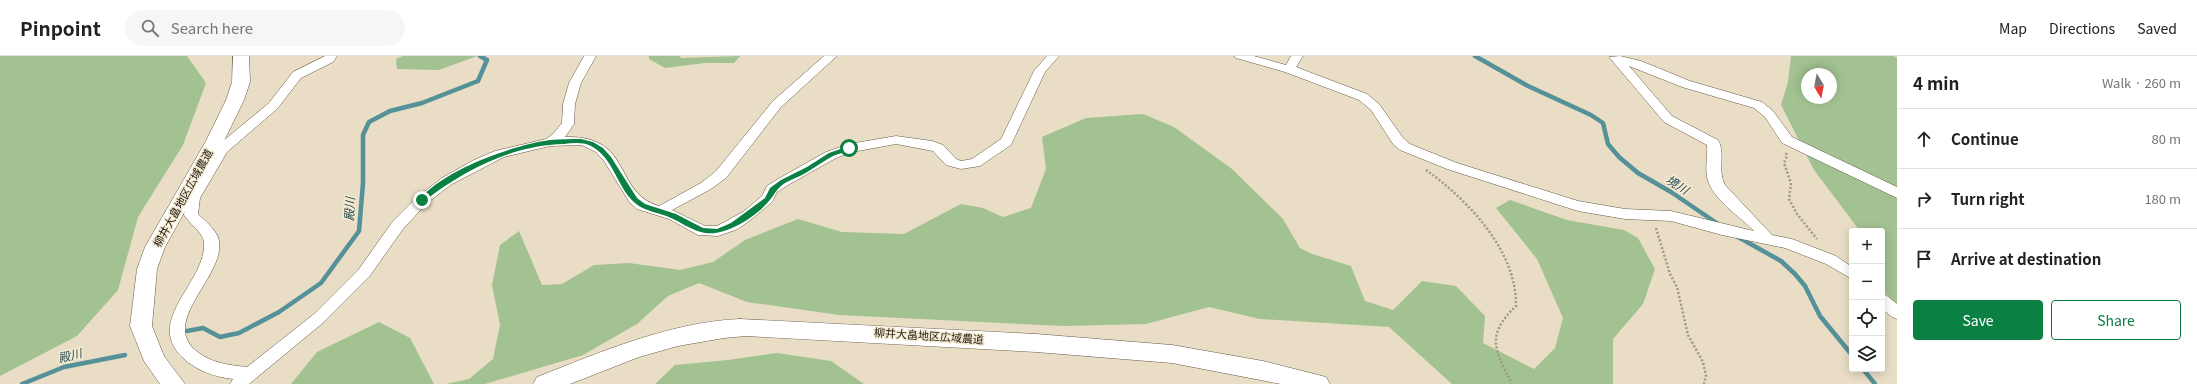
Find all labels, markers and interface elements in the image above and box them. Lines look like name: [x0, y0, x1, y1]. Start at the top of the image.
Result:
search box: [125, 10, 405, 46]
text: Pinpoint: [20, 14, 101, 41]
icon: search: [139, 17, 161, 39]
text: Search here: [171, 17, 253, 38]
text: Map: [1999, 18, 2027, 38]
text: Directions: [2049, 18, 2115, 38]
text: Saved: [2137, 18, 2177, 38]
north arrow: [1801, 68, 1837, 104]
text: 4 min: [1913, 70, 1959, 95]
text: Walk · 260 m: [2102, 73, 2181, 92]
icon: ahead: [1913, 128, 1935, 150]
text: Continue: [1951, 128, 2019, 149]
text: 80 m: [2152, 129, 2181, 148]
route start: [840, 139, 858, 157]
street label: 柳井大畠地区広域農道: [148, 146, 216, 249]
water label: 境川: [1663, 170, 1694, 198]
icon: right: [1913, 188, 1935, 210]
text: Turn right: [1951, 188, 2025, 209]
text: 180 m: [2144, 189, 2181, 208]
route end: [413, 191, 431, 209]
water label: 殿川: [340, 195, 357, 221]
map controls: [1849, 228, 1885, 372]
button: +: [1849, 228, 1885, 264]
icon: arrive: [1913, 248, 1935, 270]
text: Arrive at destination: [1951, 248, 2101, 269]
button: −: [1849, 264, 1885, 300]
button: locate: [1849, 300, 1885, 336]
button: Save: [1913, 300, 2043, 340]
button: Share: [2051, 300, 2181, 340]
street label: 柳井大畠地区広域農道: [874, 323, 984, 347]
button: layers: [1849, 336, 1885, 372]
water label: 殿川: [56, 343, 85, 366]

